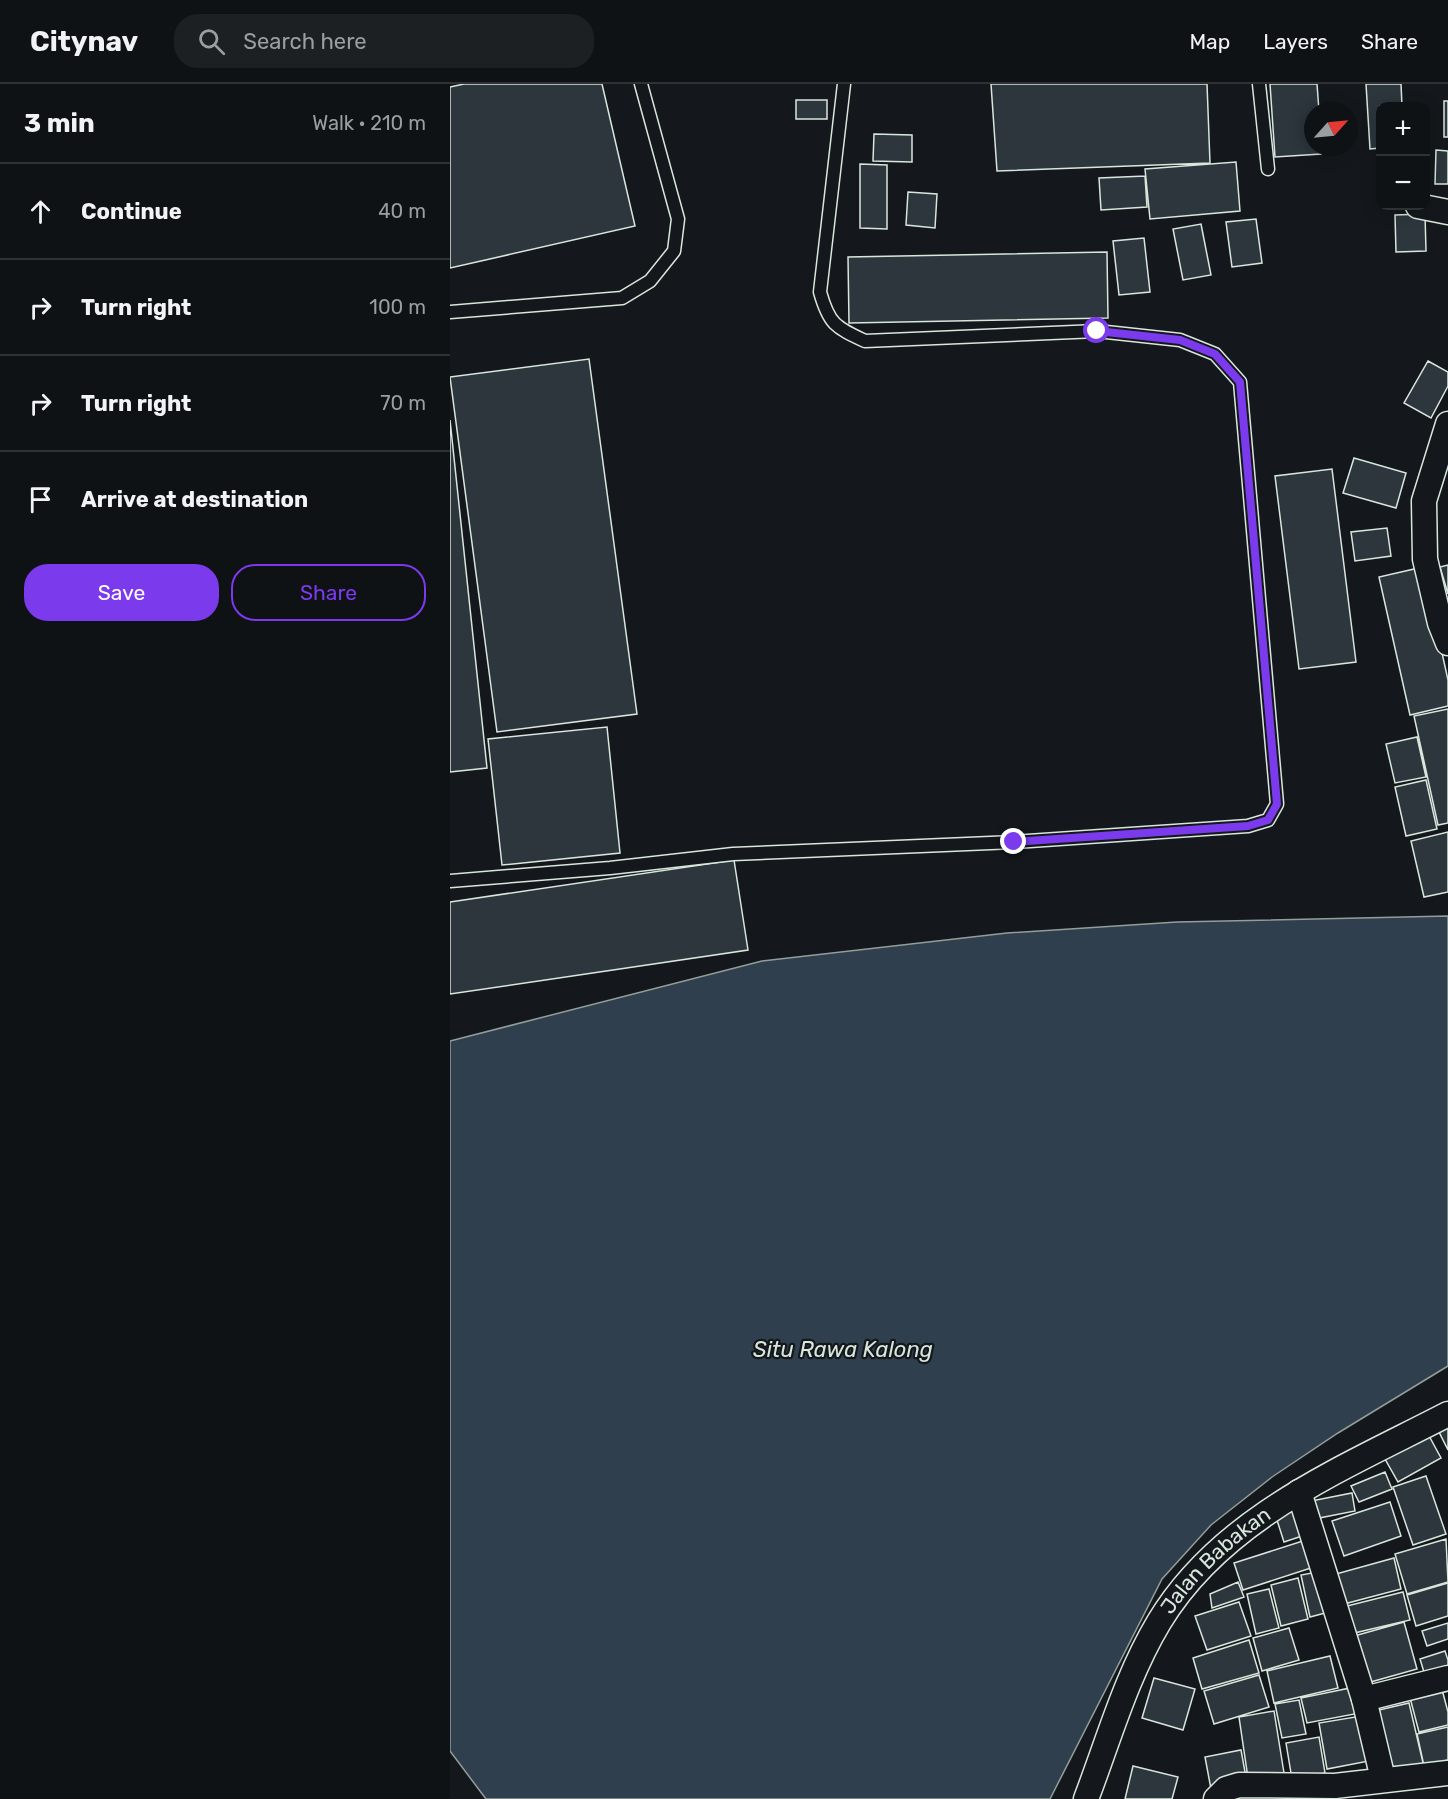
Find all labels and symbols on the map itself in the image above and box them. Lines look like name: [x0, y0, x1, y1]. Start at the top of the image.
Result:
north arrow: [1304, 102, 1358, 156]
route start: [1083, 317, 1109, 343]
route end: [1000, 828, 1026, 854]
water label: Situ Rawa Kalong: [753, 1336, 933, 1363]
street label: Jalan Babakan: [1155, 1501, 1275, 1618]

